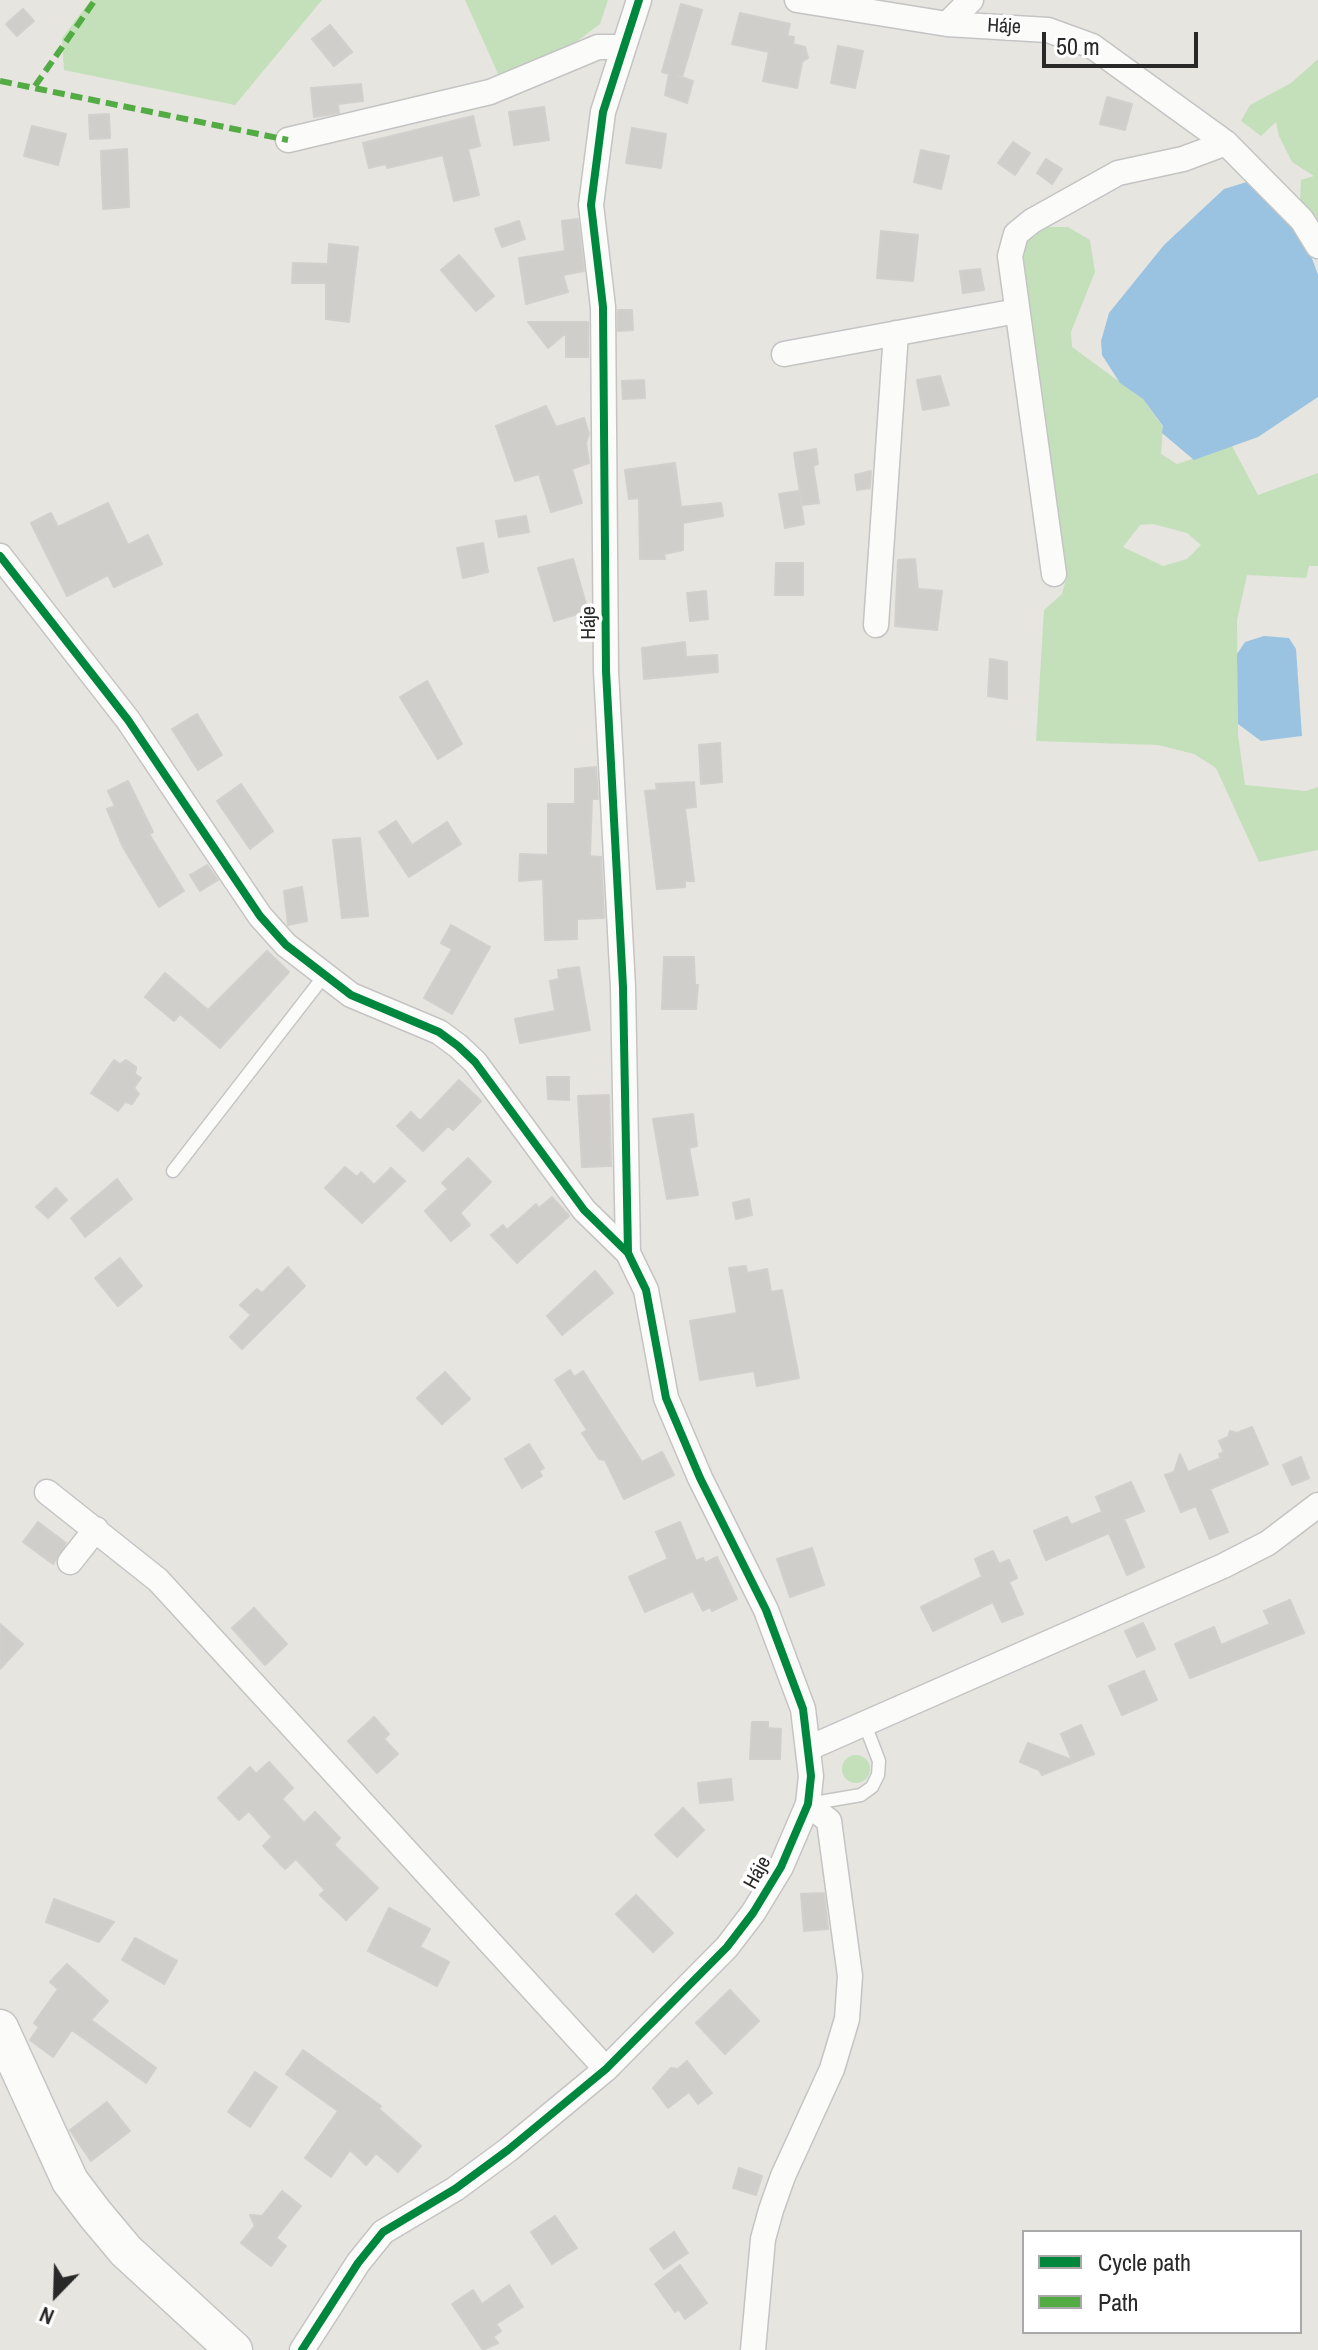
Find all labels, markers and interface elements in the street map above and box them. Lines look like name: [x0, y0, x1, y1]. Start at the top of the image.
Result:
street label: Háje: [987, 14, 1021, 40]
scale bar: [1046, 16, 1202, 66]
text: 50 m: [1056, 30, 1100, 62]
street label: Háje: [578, 606, 602, 640]
street label: Háje: [739, 1852, 777, 1894]
legend: [1022, 2230, 1302, 2334]
text: Cycle path: [1098, 2246, 1191, 2278]
north arrow: [16, 2254, 96, 2334]
text: Path: [1098, 2286, 1139, 2318]
text: N: [35, 2300, 58, 2332]

